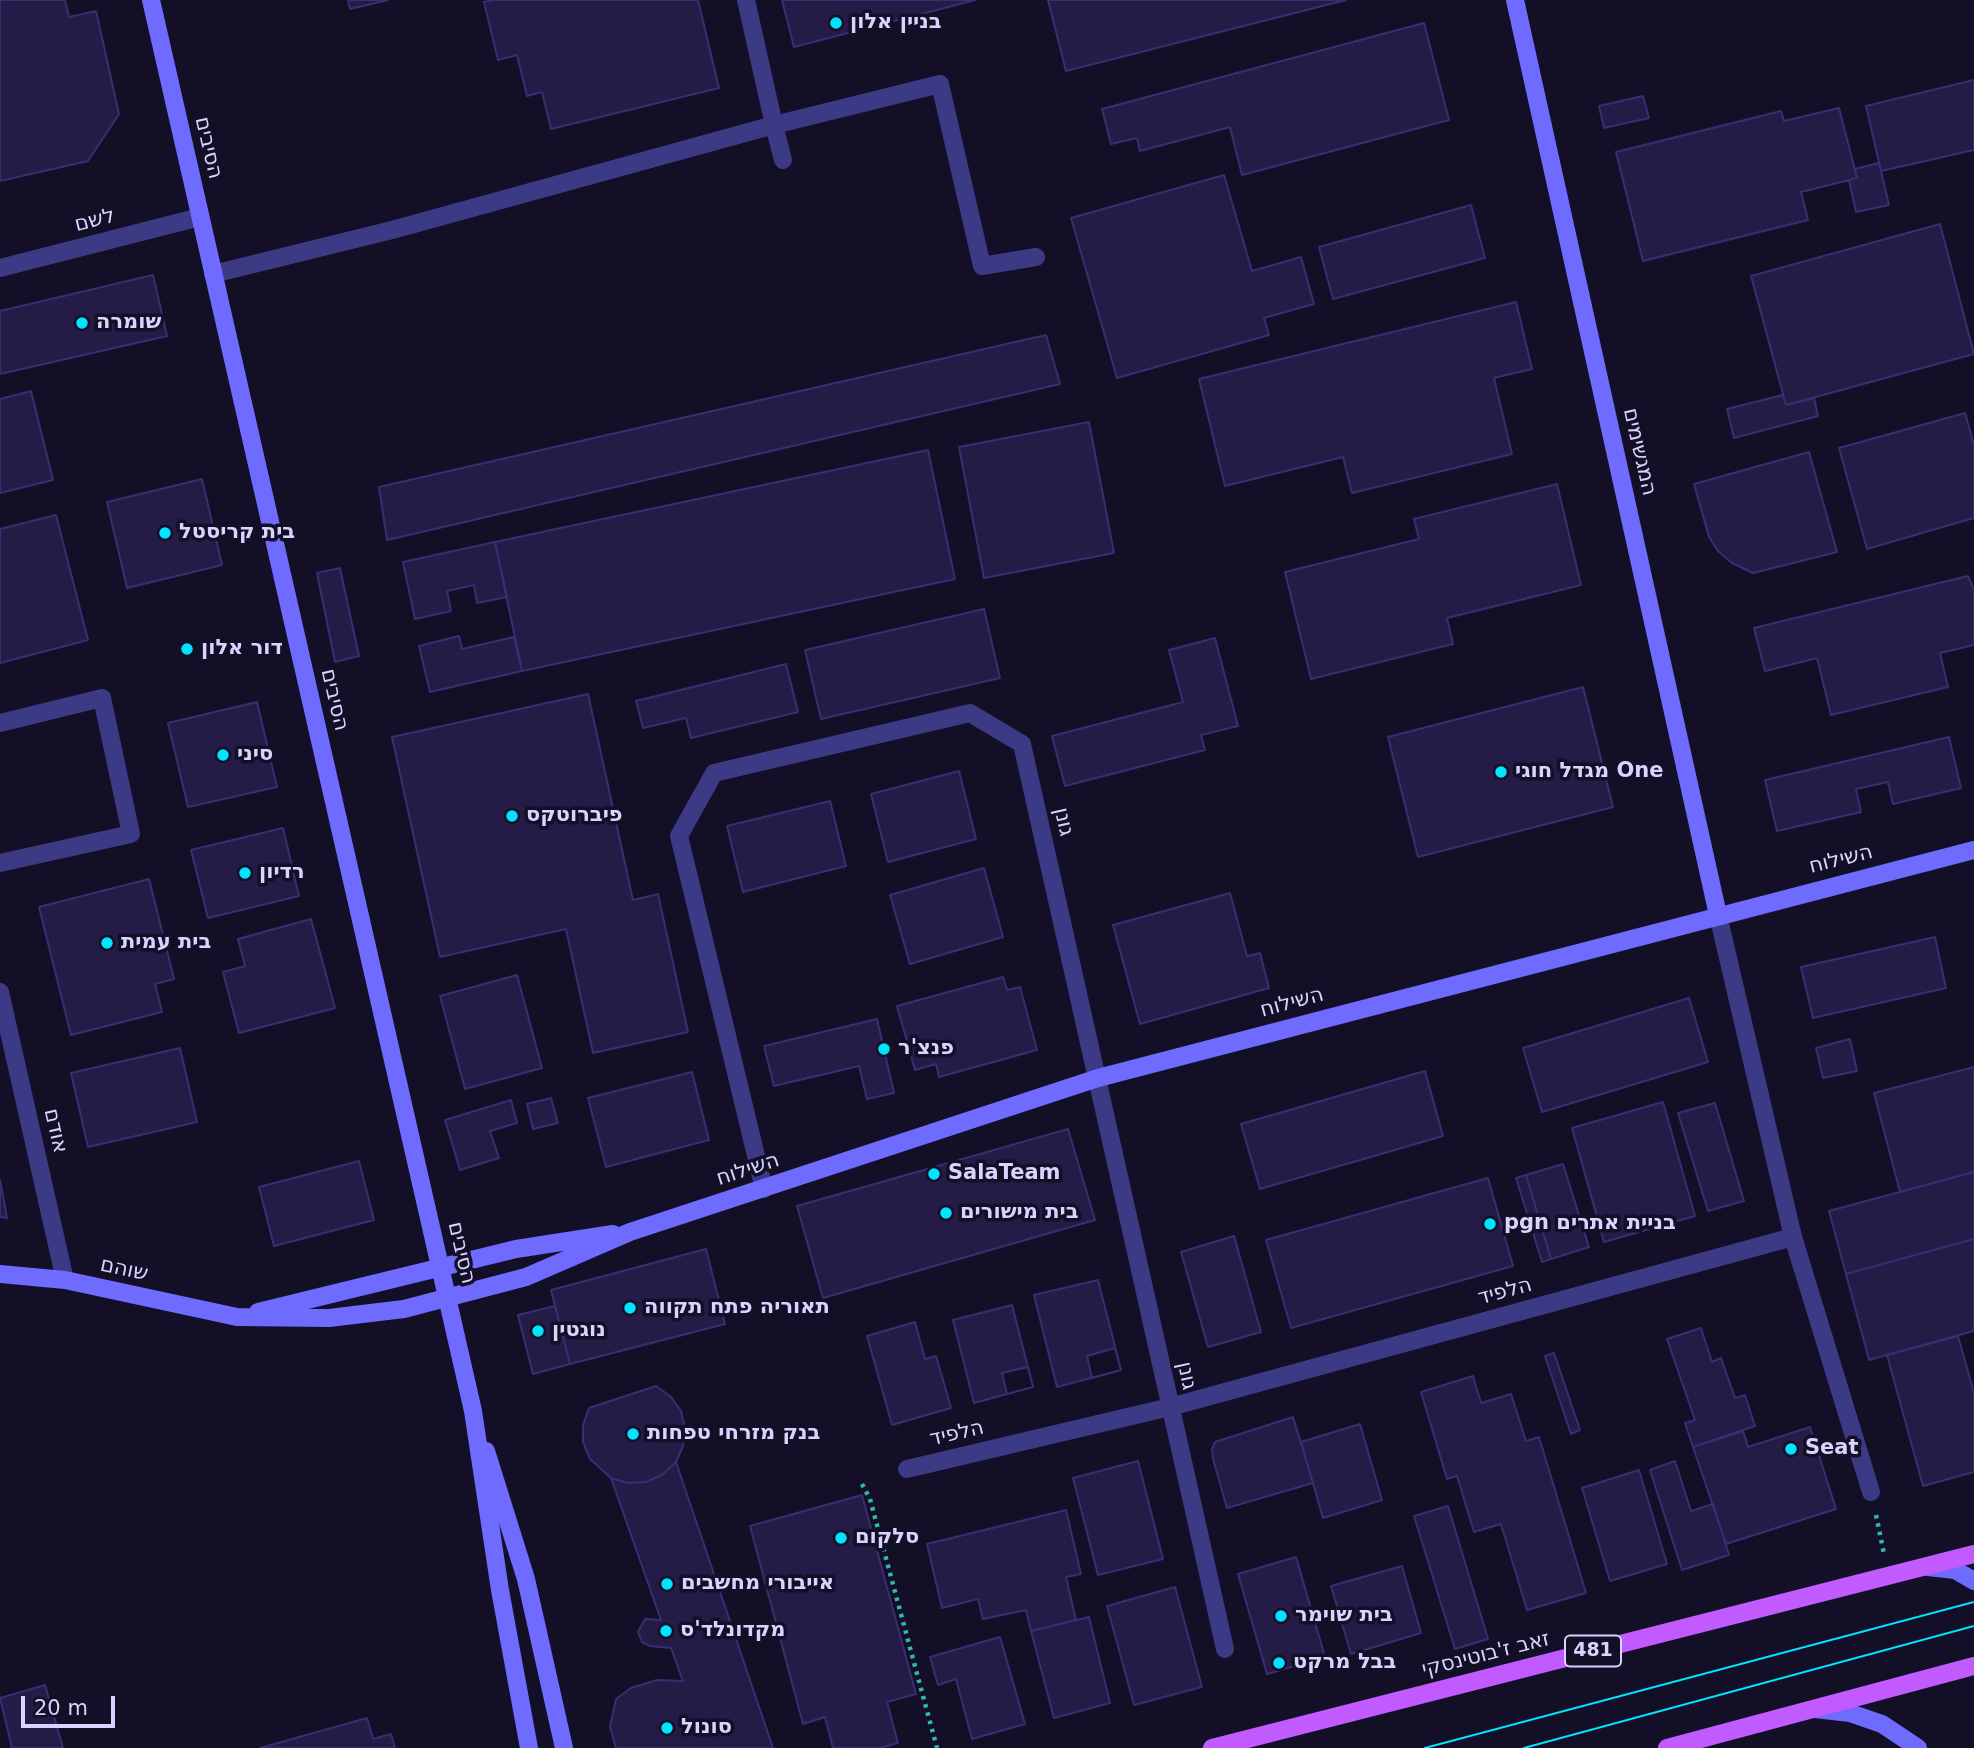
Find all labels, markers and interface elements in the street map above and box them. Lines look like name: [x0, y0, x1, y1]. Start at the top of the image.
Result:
place label: בניין אלון: [850, 10, 942, 36]
marker: בניין אלון: [828, 15, 844, 31]
street label: הסיבים: [189, 115, 227, 181]
street label: לשם: [72, 204, 118, 238]
place label: שומרה: [96, 310, 161, 336]
marker: שומרה: [74, 315, 90, 331]
street label: המגשימים: [1617, 406, 1661, 498]
place label: בית קריסטל: [179, 520, 295, 546]
marker: בית קריסטל: [157, 525, 173, 541]
place label: דור אלון: [201, 636, 283, 662]
marker: דור אלון: [179, 641, 195, 657]
street label: הסיבים: [315, 667, 353, 733]
place label: סיני: [237, 742, 273, 768]
marker: סיני: [215, 747, 231, 763]
place label: מגדל חוגי One: [1515, 759, 1663, 785]
marker: מגדל חוגי One: [1493, 764, 1509, 780]
place label: פיברוטקס: [526, 803, 623, 829]
street label: גונן: [1048, 805, 1078, 839]
marker: פיברוטקס: [504, 808, 520, 824]
street label: השילוח: [1807, 840, 1875, 880]
place label: רדיון: [259, 860, 305, 886]
marker: רדיון: [237, 865, 253, 881]
place label: בית עמית: [121, 930, 211, 956]
marker: בית עמית: [99, 935, 115, 951]
street label: השילוח: [1258, 982, 1326, 1024]
place label: פנצ'ר: [898, 1036, 954, 1062]
marker: פנצ'ר: [876, 1041, 892, 1057]
street label: אודם: [38, 1106, 72, 1156]
street label: השילוח: [713, 1148, 783, 1192]
place label: SalaTeam: [948, 1161, 1060, 1187]
marker: SalaTeam: [926, 1166, 942, 1182]
place label: בית מישורים: [960, 1200, 1079, 1226]
marker: בית מישורים: [938, 1205, 954, 1221]
place label: pgn בניית אתרים: [1504, 1211, 1676, 1237]
marker: pgn בניית אתרים: [1482, 1216, 1498, 1232]
street label: הסיבים: [442, 1220, 480, 1286]
street label: שוהם: [98, 1253, 150, 1287]
street label: הלפיד: [1475, 1273, 1535, 1311]
place label: תאוריה פתח תקווה: [644, 1295, 830, 1321]
marker: תאוריה פתח תקווה: [622, 1300, 638, 1316]
place label: נוגטין: [552, 1318, 606, 1344]
marker: נוגטין: [530, 1323, 546, 1339]
street label: גונן: [1171, 1359, 1201, 1393]
street label: הלפיד: [927, 1416, 987, 1452]
place label: בנק מזרחי טפחות: [647, 1421, 820, 1447]
marker: בנק מזרחי טפחות: [625, 1426, 641, 1442]
place label: Seat: [1805, 1436, 1859, 1462]
marker: Seat: [1783, 1441, 1799, 1457]
place label: סלקום: [855, 1525, 919, 1551]
marker: סלקום: [833, 1530, 849, 1546]
place label: אייבורי מחשבים: [681, 1571, 834, 1597]
marker: אייבורי מחשבים: [659, 1576, 675, 1592]
place label: בית שוימר: [1295, 1603, 1393, 1629]
marker: בית שוימר: [1273, 1608, 1289, 1624]
place label: מקדונלד'ס: [680, 1618, 785, 1644]
marker: מקדונלד'ס: [658, 1623, 674, 1639]
street label: זאב ז'בוטינסקי: [1419, 1627, 1553, 1683]
road number: 481: [1565, 1636, 1621, 1666]
place label: בבל מרקט: [1293, 1650, 1396, 1676]
marker: בבל מרקט: [1271, 1655, 1287, 1671]
scale bar: [24, 1682, 119, 1726]
text: 20 m: [34, 1696, 88, 1720]
place label: סונול: [681, 1715, 732, 1741]
marker: סונול: [659, 1720, 675, 1736]

